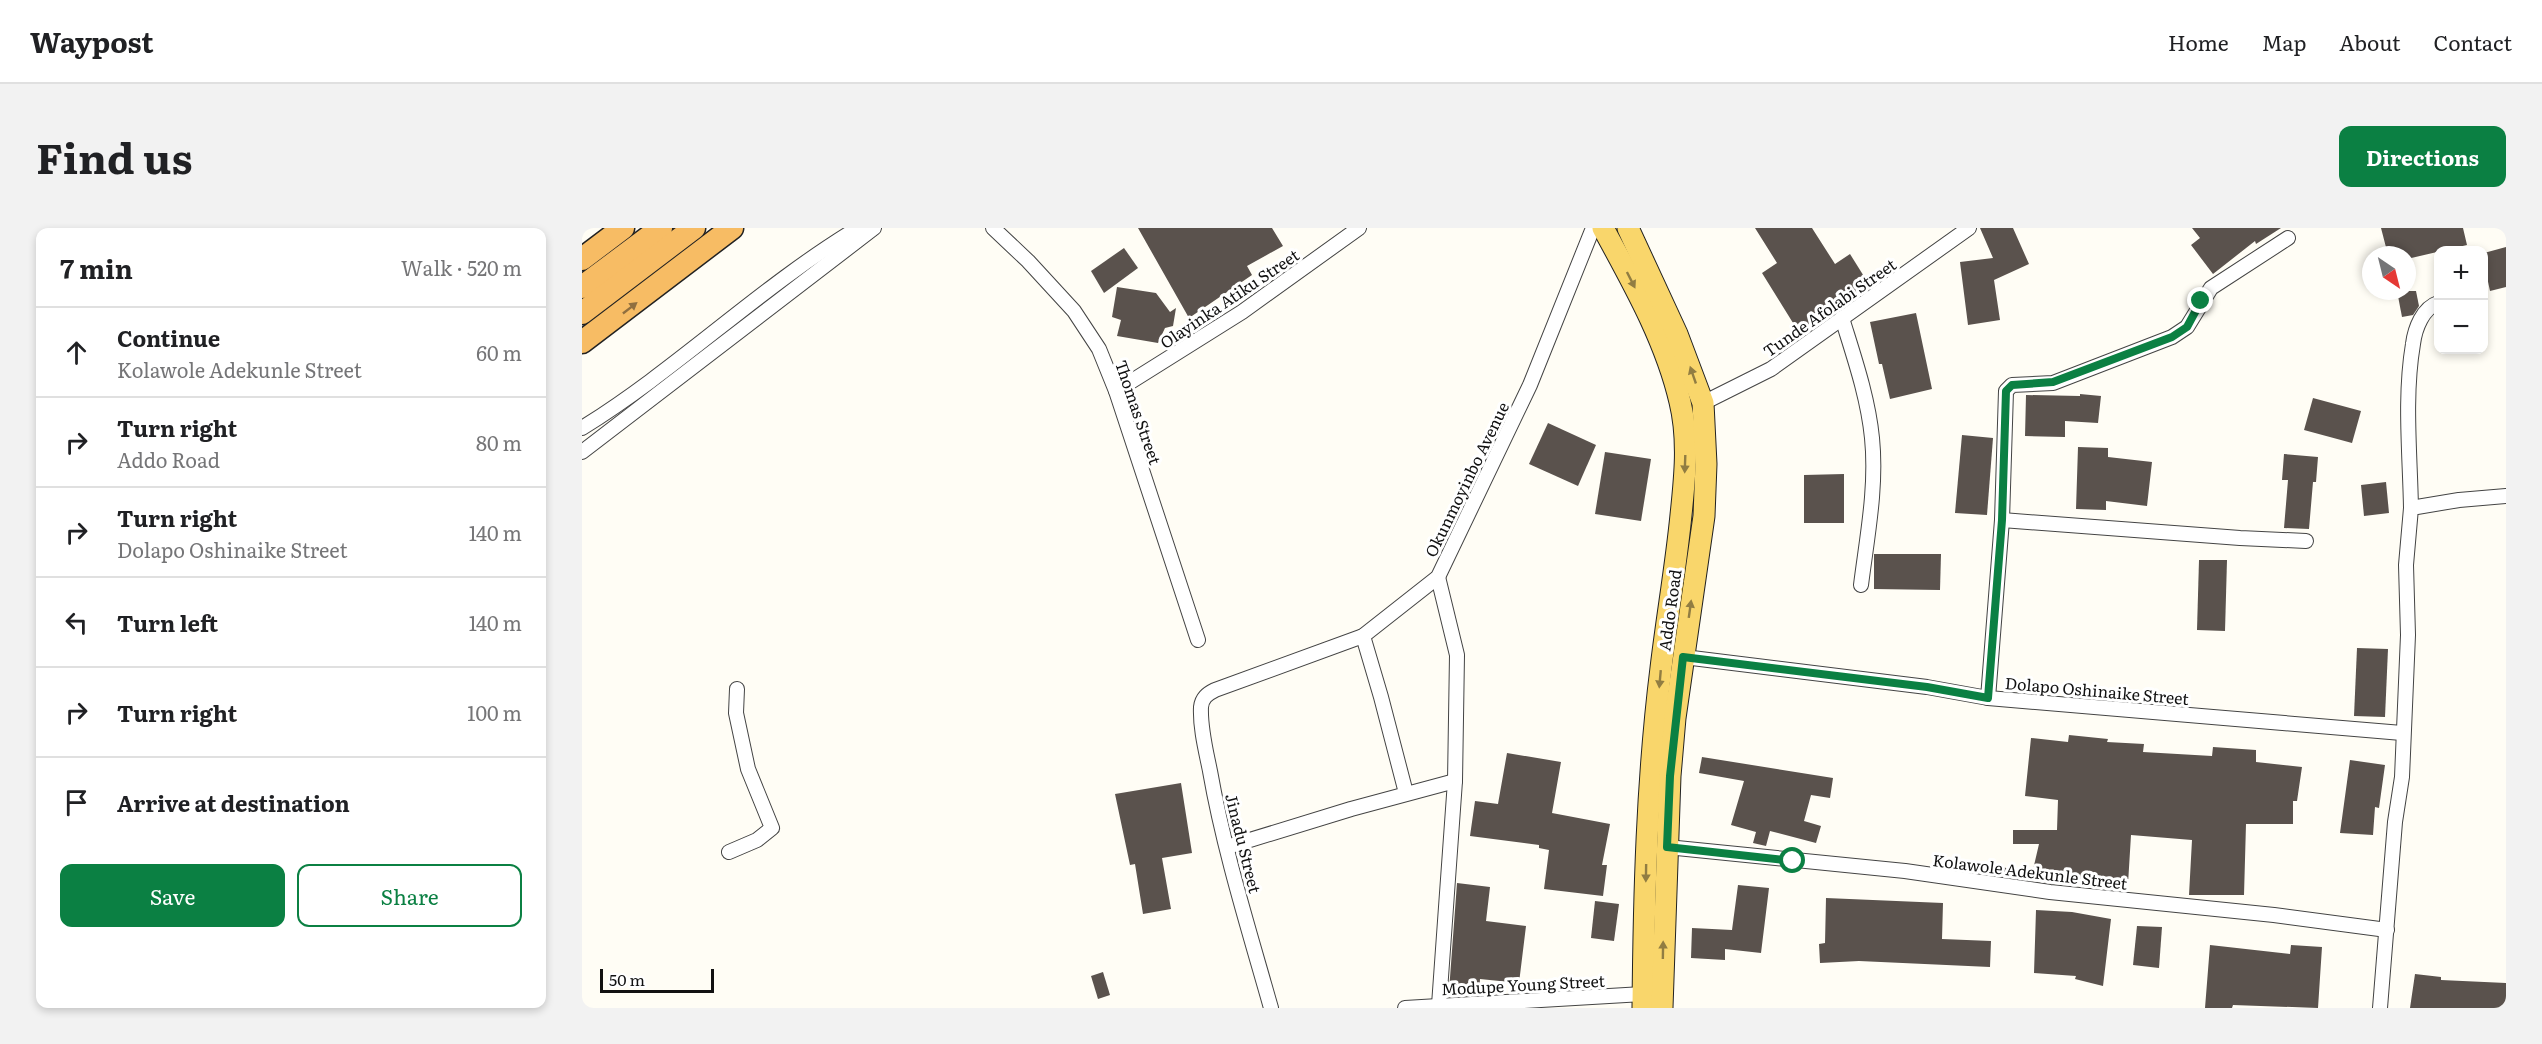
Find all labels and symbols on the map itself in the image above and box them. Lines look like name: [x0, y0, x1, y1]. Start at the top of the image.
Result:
street label: Olayinka Atiku Street: [1155, 242, 1304, 354]
north arrow: [2362, 246, 2416, 300]
street label: Tunde Afolabi Street: [1758, 252, 1901, 362]
one-way arrow: [1626, 271, 1635, 288]
route end: [2187, 287, 2213, 313]
one-way arrow: [622, 302, 637, 314]
street label: Thomas Street: [1110, 357, 1168, 468]
one-way arrow: [1687, 366, 1697, 384]
street label: Okunmoyinbo Avenue: [1418, 397, 1514, 561]
one-way arrow: [1681, 455, 1690, 474]
street label: Addo Road: [1651, 567, 1687, 652]
one-way arrow: [1686, 599, 1695, 618]
one-way arrow: [1655, 669, 1665, 688]
street label: Dolapo Oshinaike Street: [2004, 670, 2190, 710]
street label: Jinadu Street: [1220, 791, 1268, 896]
route start: [1779, 847, 1805, 873]
street label: Kolawole Adekunle Street: [1931, 847, 2129, 895]
one-way arrow: [1642, 864, 1651, 883]
one-way arrow: [1658, 940, 1668, 959]
scale bar: [600, 966, 714, 994]
street label: Modupe Young Street: [1440, 968, 1606, 1000]

